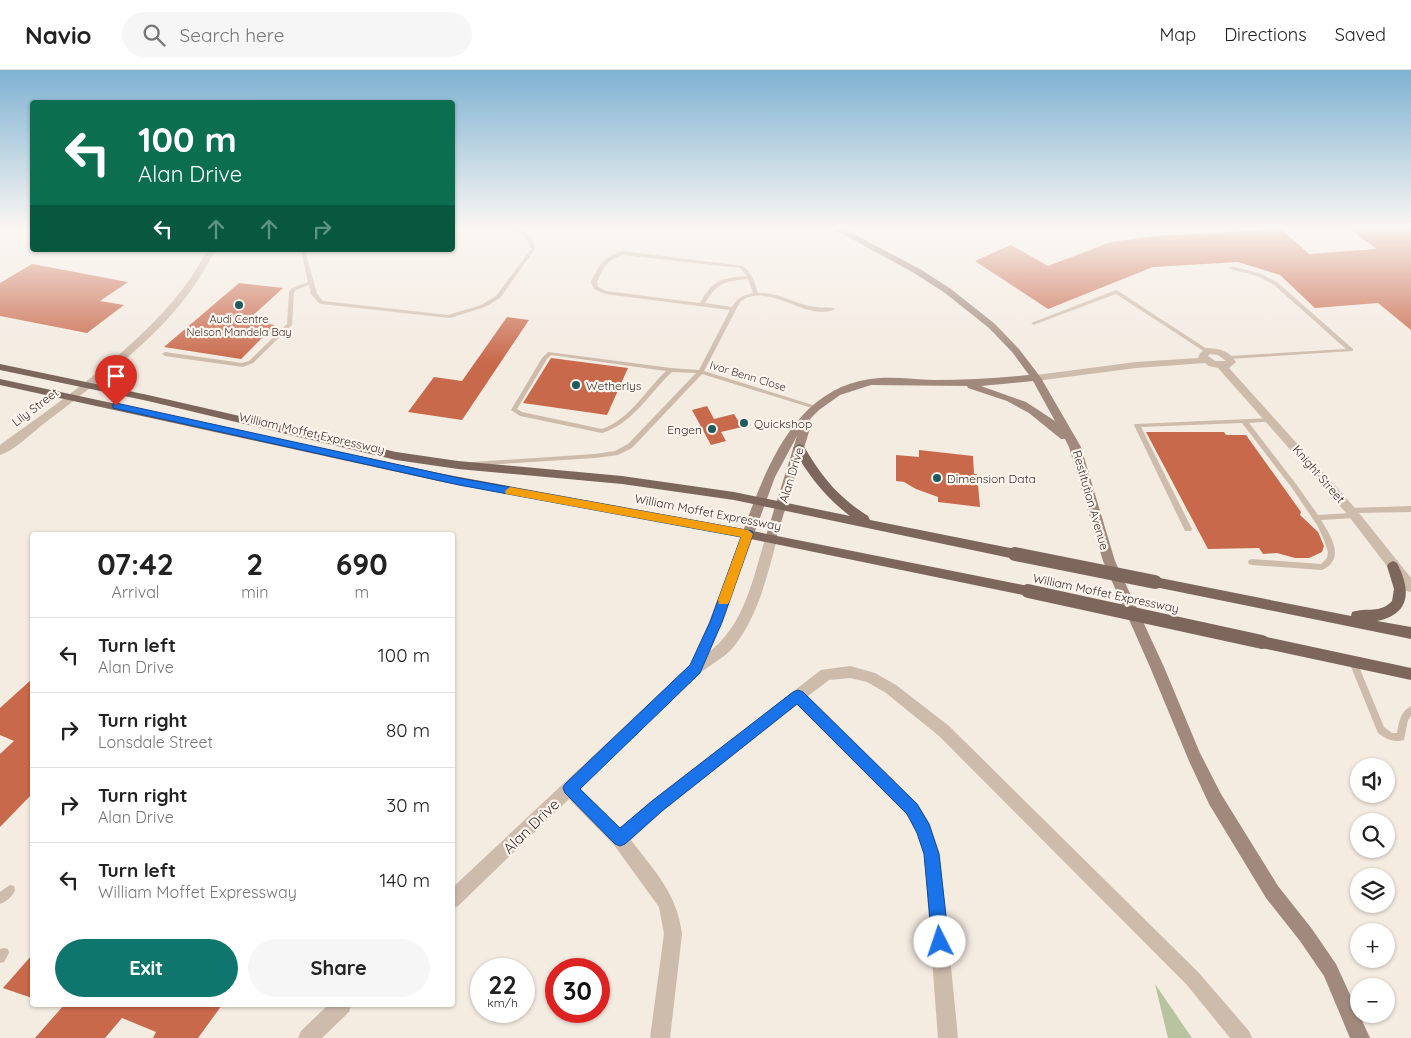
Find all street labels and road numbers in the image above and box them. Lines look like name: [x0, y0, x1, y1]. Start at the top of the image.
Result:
street label: Ivor Benn Close: [708, 358, 788, 394]
street label: Lily Street: [9, 385, 61, 429]
street label: William Moffet Expressway: [238, 409, 386, 457]
street label: Knight Street: [1290, 442, 1348, 506]
street label: Alan Drive: [776, 445, 807, 504]
street label: Restitution Avenue: [1070, 448, 1112, 552]
street label: William Moffet Expressway: [633, 490, 783, 534]
street label: William Moffet Expressway: [1031, 570, 1181, 616]
street label: Alan Drive: [499, 794, 563, 858]

